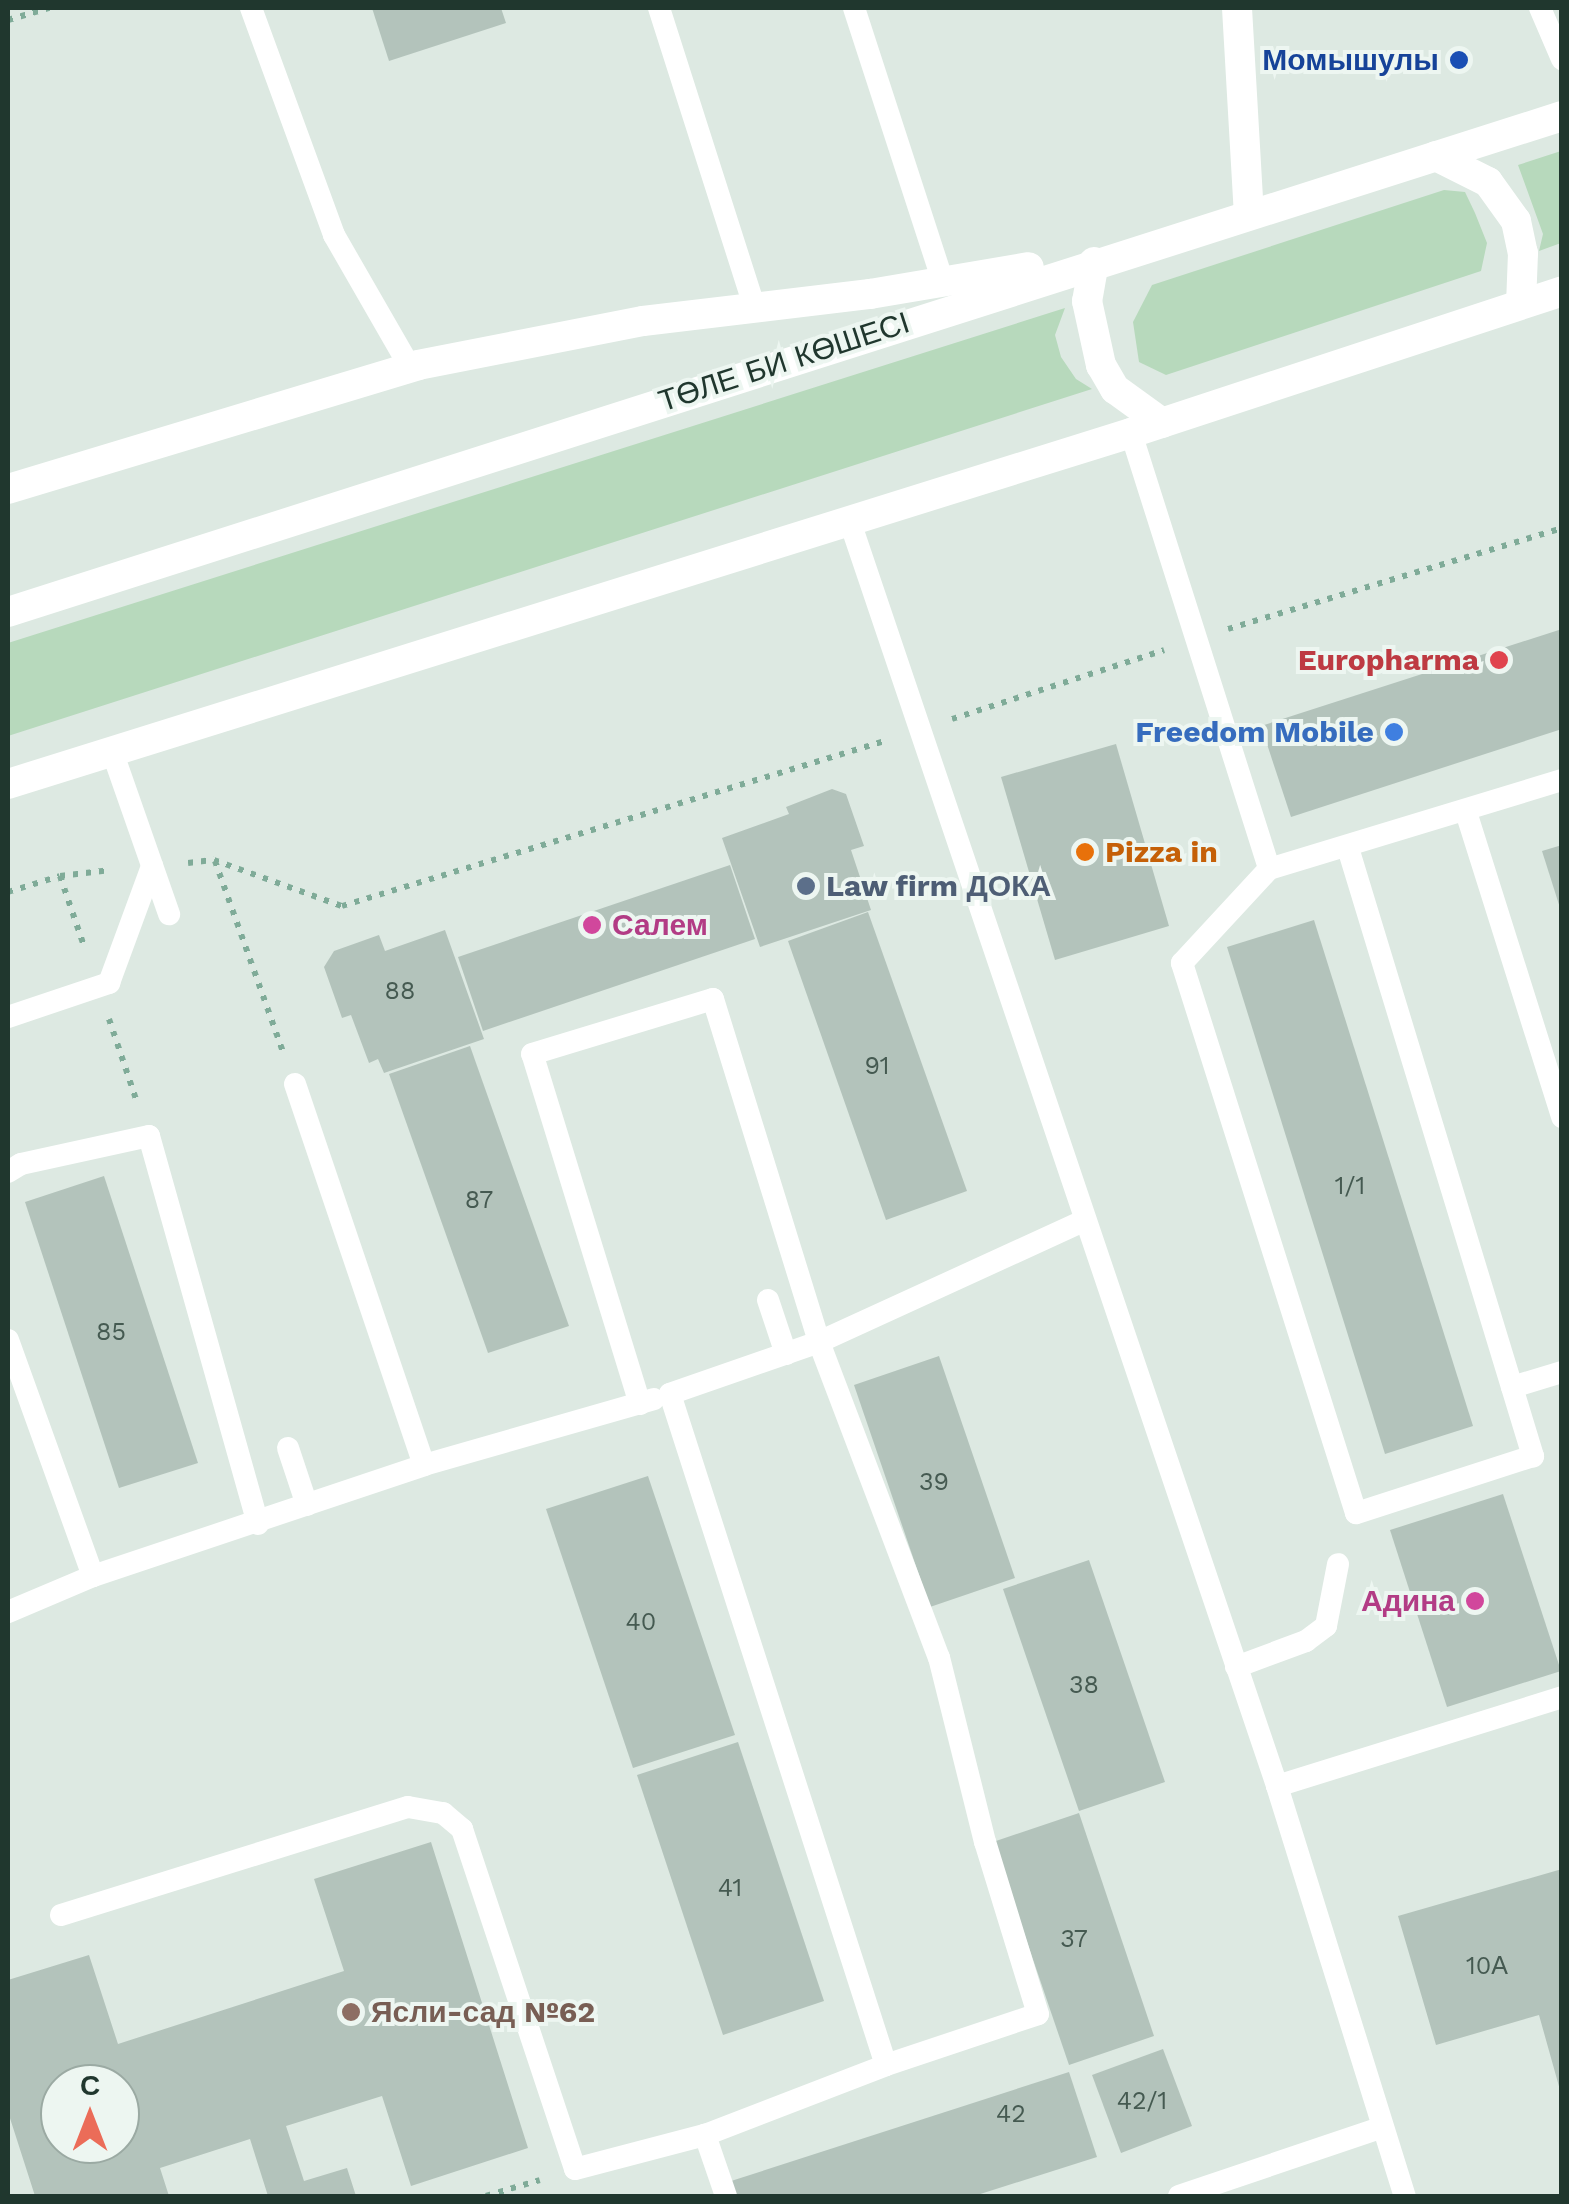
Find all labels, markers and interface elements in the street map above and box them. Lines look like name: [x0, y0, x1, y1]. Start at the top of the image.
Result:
place label: Момышулы: [1262, 42, 1439, 78]
marker: Момышулы: [1448, 49, 1470, 71]
street label: ТӨЛЕ БИ КӨШЕСІ: [654, 304, 914, 420]
place label: Europharma: [1298, 642, 1479, 678]
marker: Europharma: [1488, 649, 1510, 671]
place label: Freedom Mobile: [1135, 714, 1374, 750]
marker: Freedom Mobile: [1383, 721, 1405, 743]
place label: Pizza in: [1105, 834, 1218, 870]
marker: Pizza in: [1074, 841, 1096, 863]
place label: Law firm ДОКА: [826, 868, 1052, 904]
marker: Law firm ДОКА: [795, 875, 817, 897]
place label: Салем: [612, 907, 708, 943]
marker: Салем: [581, 914, 603, 936]
house number: 88: [385, 976, 415, 1006]
house number: 91: [864, 1051, 890, 1081]
house number: 1/1: [1335, 1171, 1365, 1201]
house number: 87: [465, 1185, 493, 1215]
house number: 85: [96, 1317, 126, 1347]
house number: 39: [919, 1467, 949, 1497]
place label: Адина: [1361, 1583, 1455, 1619]
marker: Адина: [1464, 1590, 1486, 1612]
house number: 40: [626, 1607, 656, 1637]
house number: 38: [1069, 1670, 1099, 1700]
house number: 41: [718, 1873, 742, 1903]
house number: 37: [1060, 1924, 1088, 1954]
house number: 10А: [1466, 1951, 1508, 1981]
place label: Ясли-сад №62: [371, 1994, 595, 2030]
marker: Ясли-сад №62: [340, 2001, 362, 2023]
north arrow: [40, 2064, 140, 2164]
text: С: [80, 2069, 100, 2102]
house number: 42/1: [1117, 2086, 1167, 2116]
house number: 42: [996, 2099, 1026, 2129]

